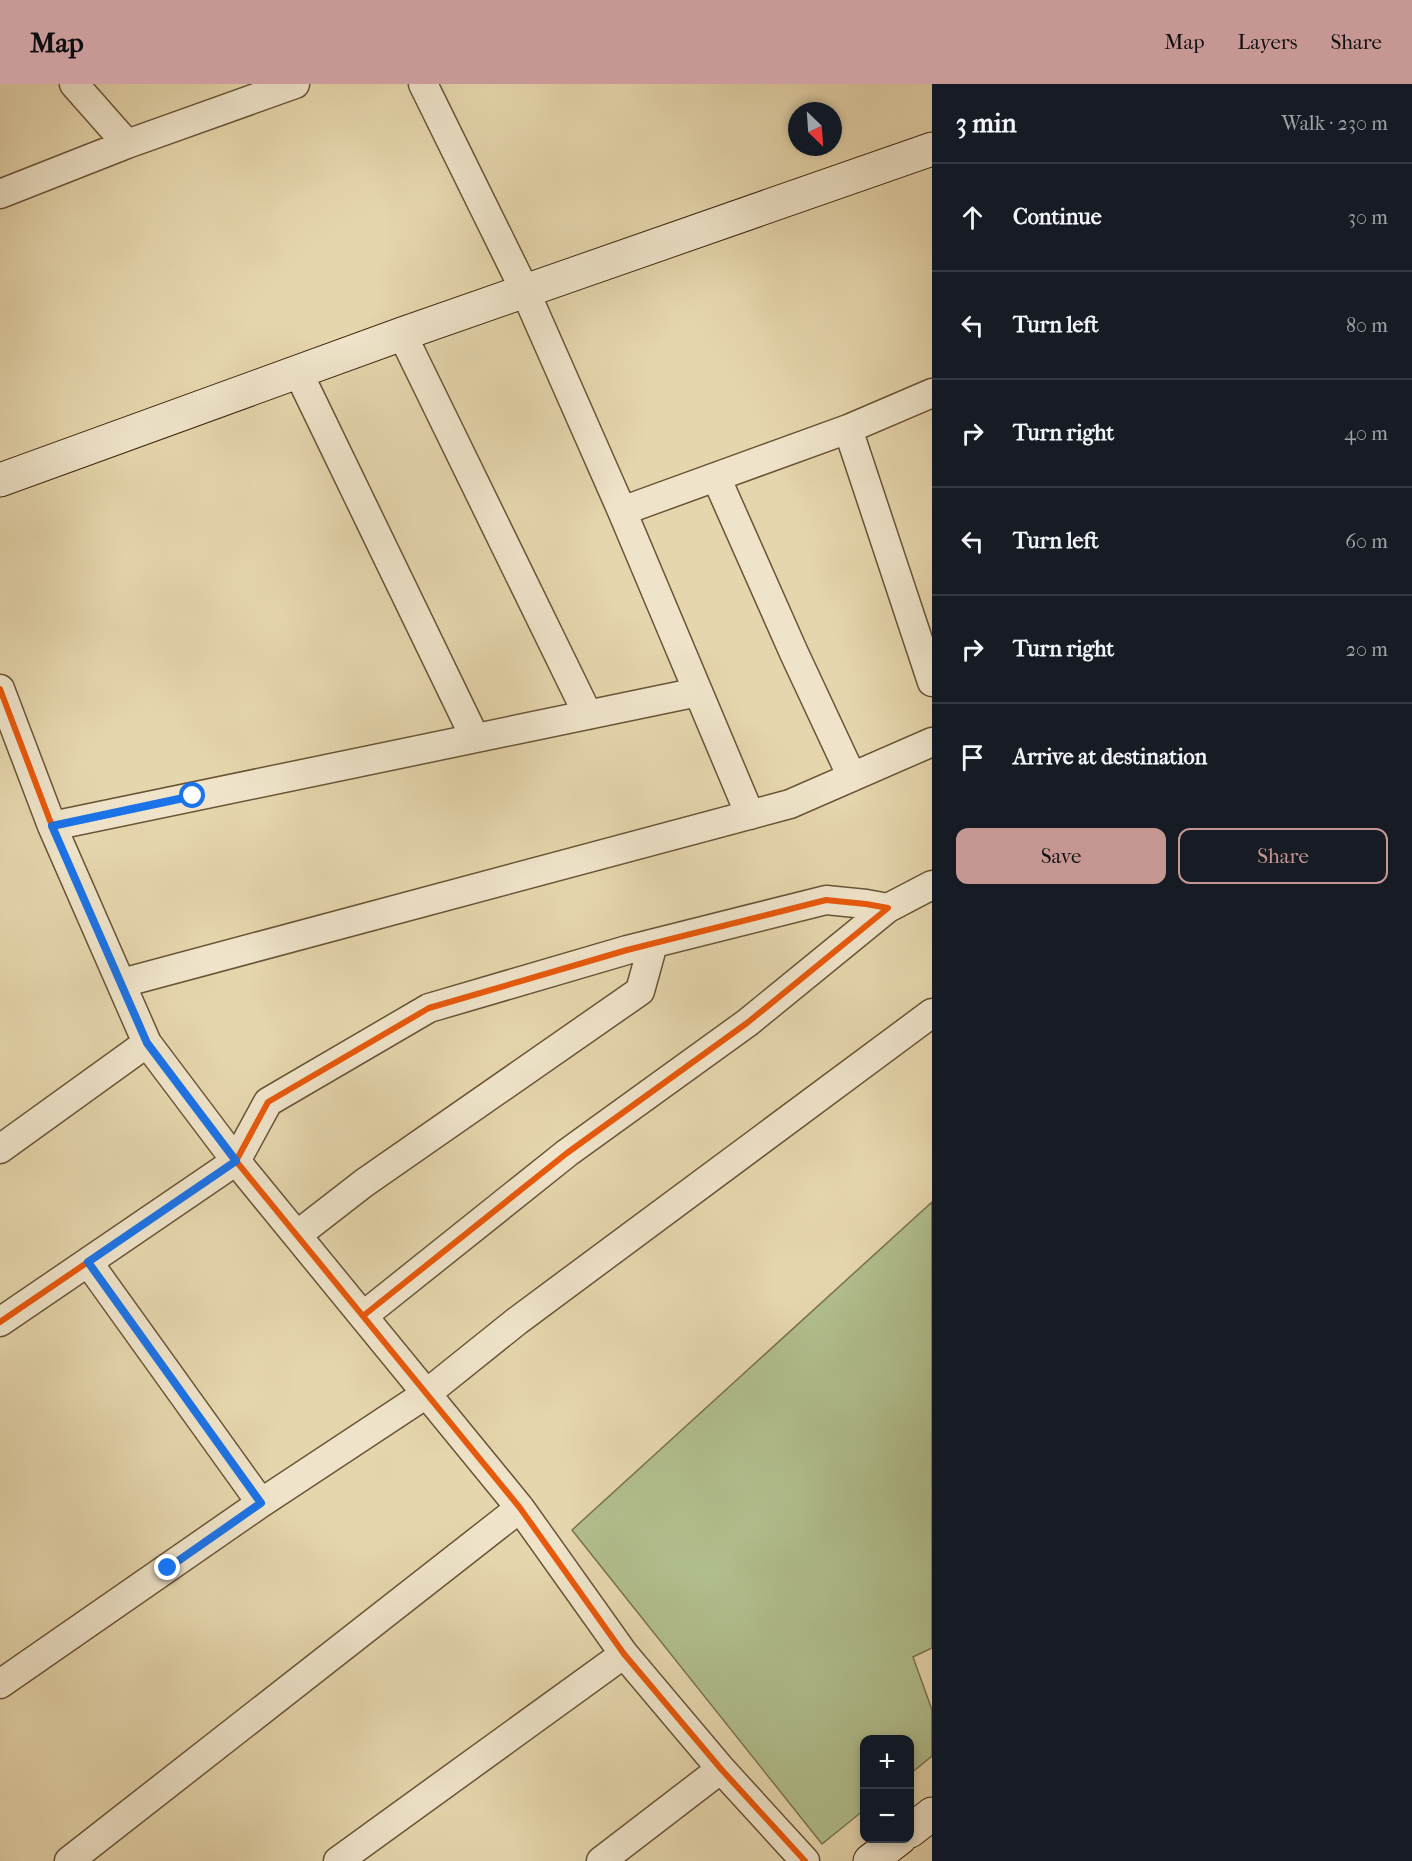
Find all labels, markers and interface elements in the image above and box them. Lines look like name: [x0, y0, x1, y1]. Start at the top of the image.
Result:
text: Map: [30, 26, 84, 59]
text: Map: [1164, 30, 1205, 54]
text: Layers: [1238, 30, 1297, 54]
text: Share: [1330, 30, 1382, 54]
north arrow: [788, 102, 842, 156]
text: 3 min: [956, 108, 1017, 139]
text: Walk · 230 m: [1282, 112, 1388, 135]
icon: ahead: [956, 201, 989, 234]
text: Continue: [1013, 204, 1102, 230]
text: 30 m: [1348, 206, 1388, 229]
icon: left: [956, 309, 989, 342]
text: Turn left: [1013, 312, 1099, 338]
text: 80 m: [1346, 314, 1388, 337]
icon: right: [956, 417, 989, 450]
text: Turn right: [1013, 420, 1114, 446]
text: 40 m: [1344, 422, 1388, 445]
icon: left: [956, 525, 989, 558]
text: Turn left: [1013, 528, 1099, 554]
text: 60 m: [1345, 530, 1388, 553]
icon: right: [956, 633, 989, 666]
text: Turn right: [1013, 636, 1114, 662]
text: 20 m: [1346, 638, 1388, 661]
icon: arrive: [956, 741, 989, 774]
text: Arrive at destination: [1013, 744, 1207, 770]
route start: [179, 782, 205, 808]
button: Save: [956, 828, 1166, 884]
button: Share: [1178, 828, 1388, 884]
route end: [154, 1554, 180, 1580]
map controls: [860, 1735, 914, 1843]
button: +: [860, 1735, 914, 1789]
button: −: [860, 1789, 914, 1843]

